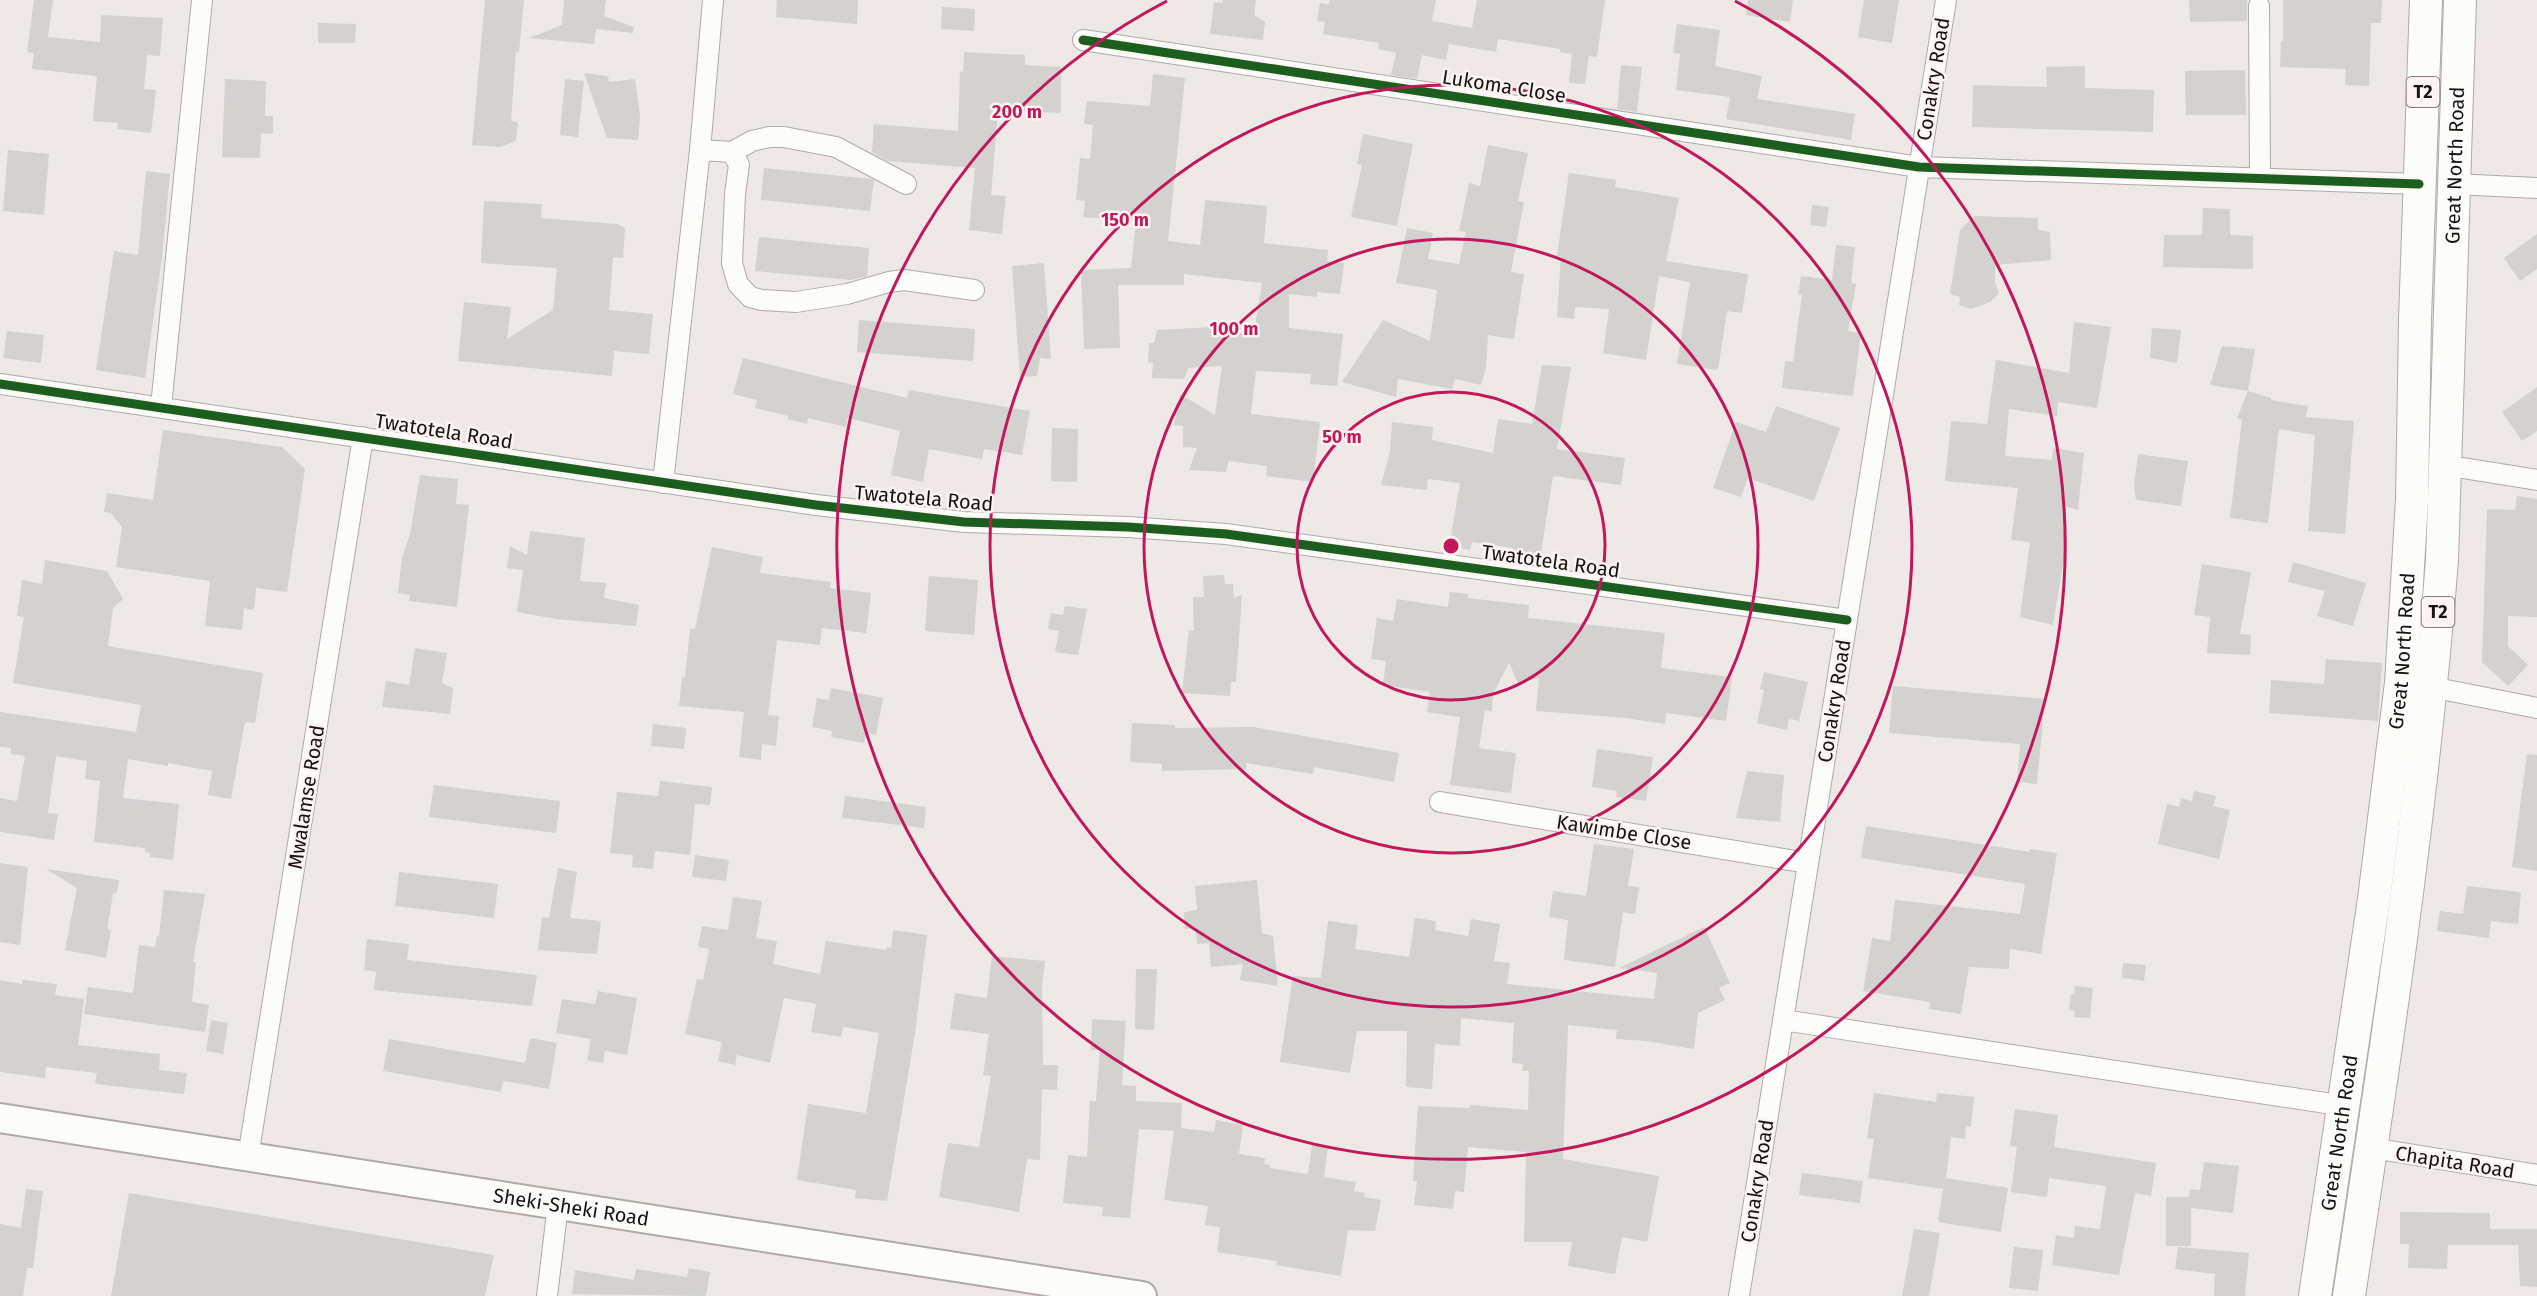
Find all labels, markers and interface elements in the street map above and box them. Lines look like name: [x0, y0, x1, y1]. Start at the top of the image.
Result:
street label: Conakry Road: [1911, 16, 1955, 142]
street label: Lukoma Close: [1440, 64, 1568, 108]
road number: T2: [2406, 77, 2440, 107]
street label: Great North Road: [2440, 86, 2469, 244]
text: 200 m: [992, 101, 1042, 123]
text: 150 m: [1101, 209, 1149, 231]
text: 100 m: [1210, 318, 1258, 340]
street label: Twatotela Road: [373, 408, 515, 454]
text: 50 m: [1322, 426, 1362, 448]
street label: Twatotela Road: [854, 480, 994, 516]
centre of rings: [1441, 536, 1461, 556]
street label: Twatotela Road: [1480, 539, 1622, 583]
street label: Great North Road: [2383, 572, 2420, 731]
road number: T2: [2422, 597, 2454, 627]
street label: Conakry Road: [1812, 638, 1856, 764]
street label: Mwalamse Road: [283, 723, 329, 871]
street label: Kawimbe Close: [1555, 809, 1693, 855]
street label: Great North Road: [2316, 1053, 2363, 1212]
street label: Conakry Road: [1735, 1118, 1779, 1244]
street label: Chapita Road: [2394, 1141, 2516, 1183]
street label: Sheki-Sheki Road: [491, 1183, 651, 1231]

